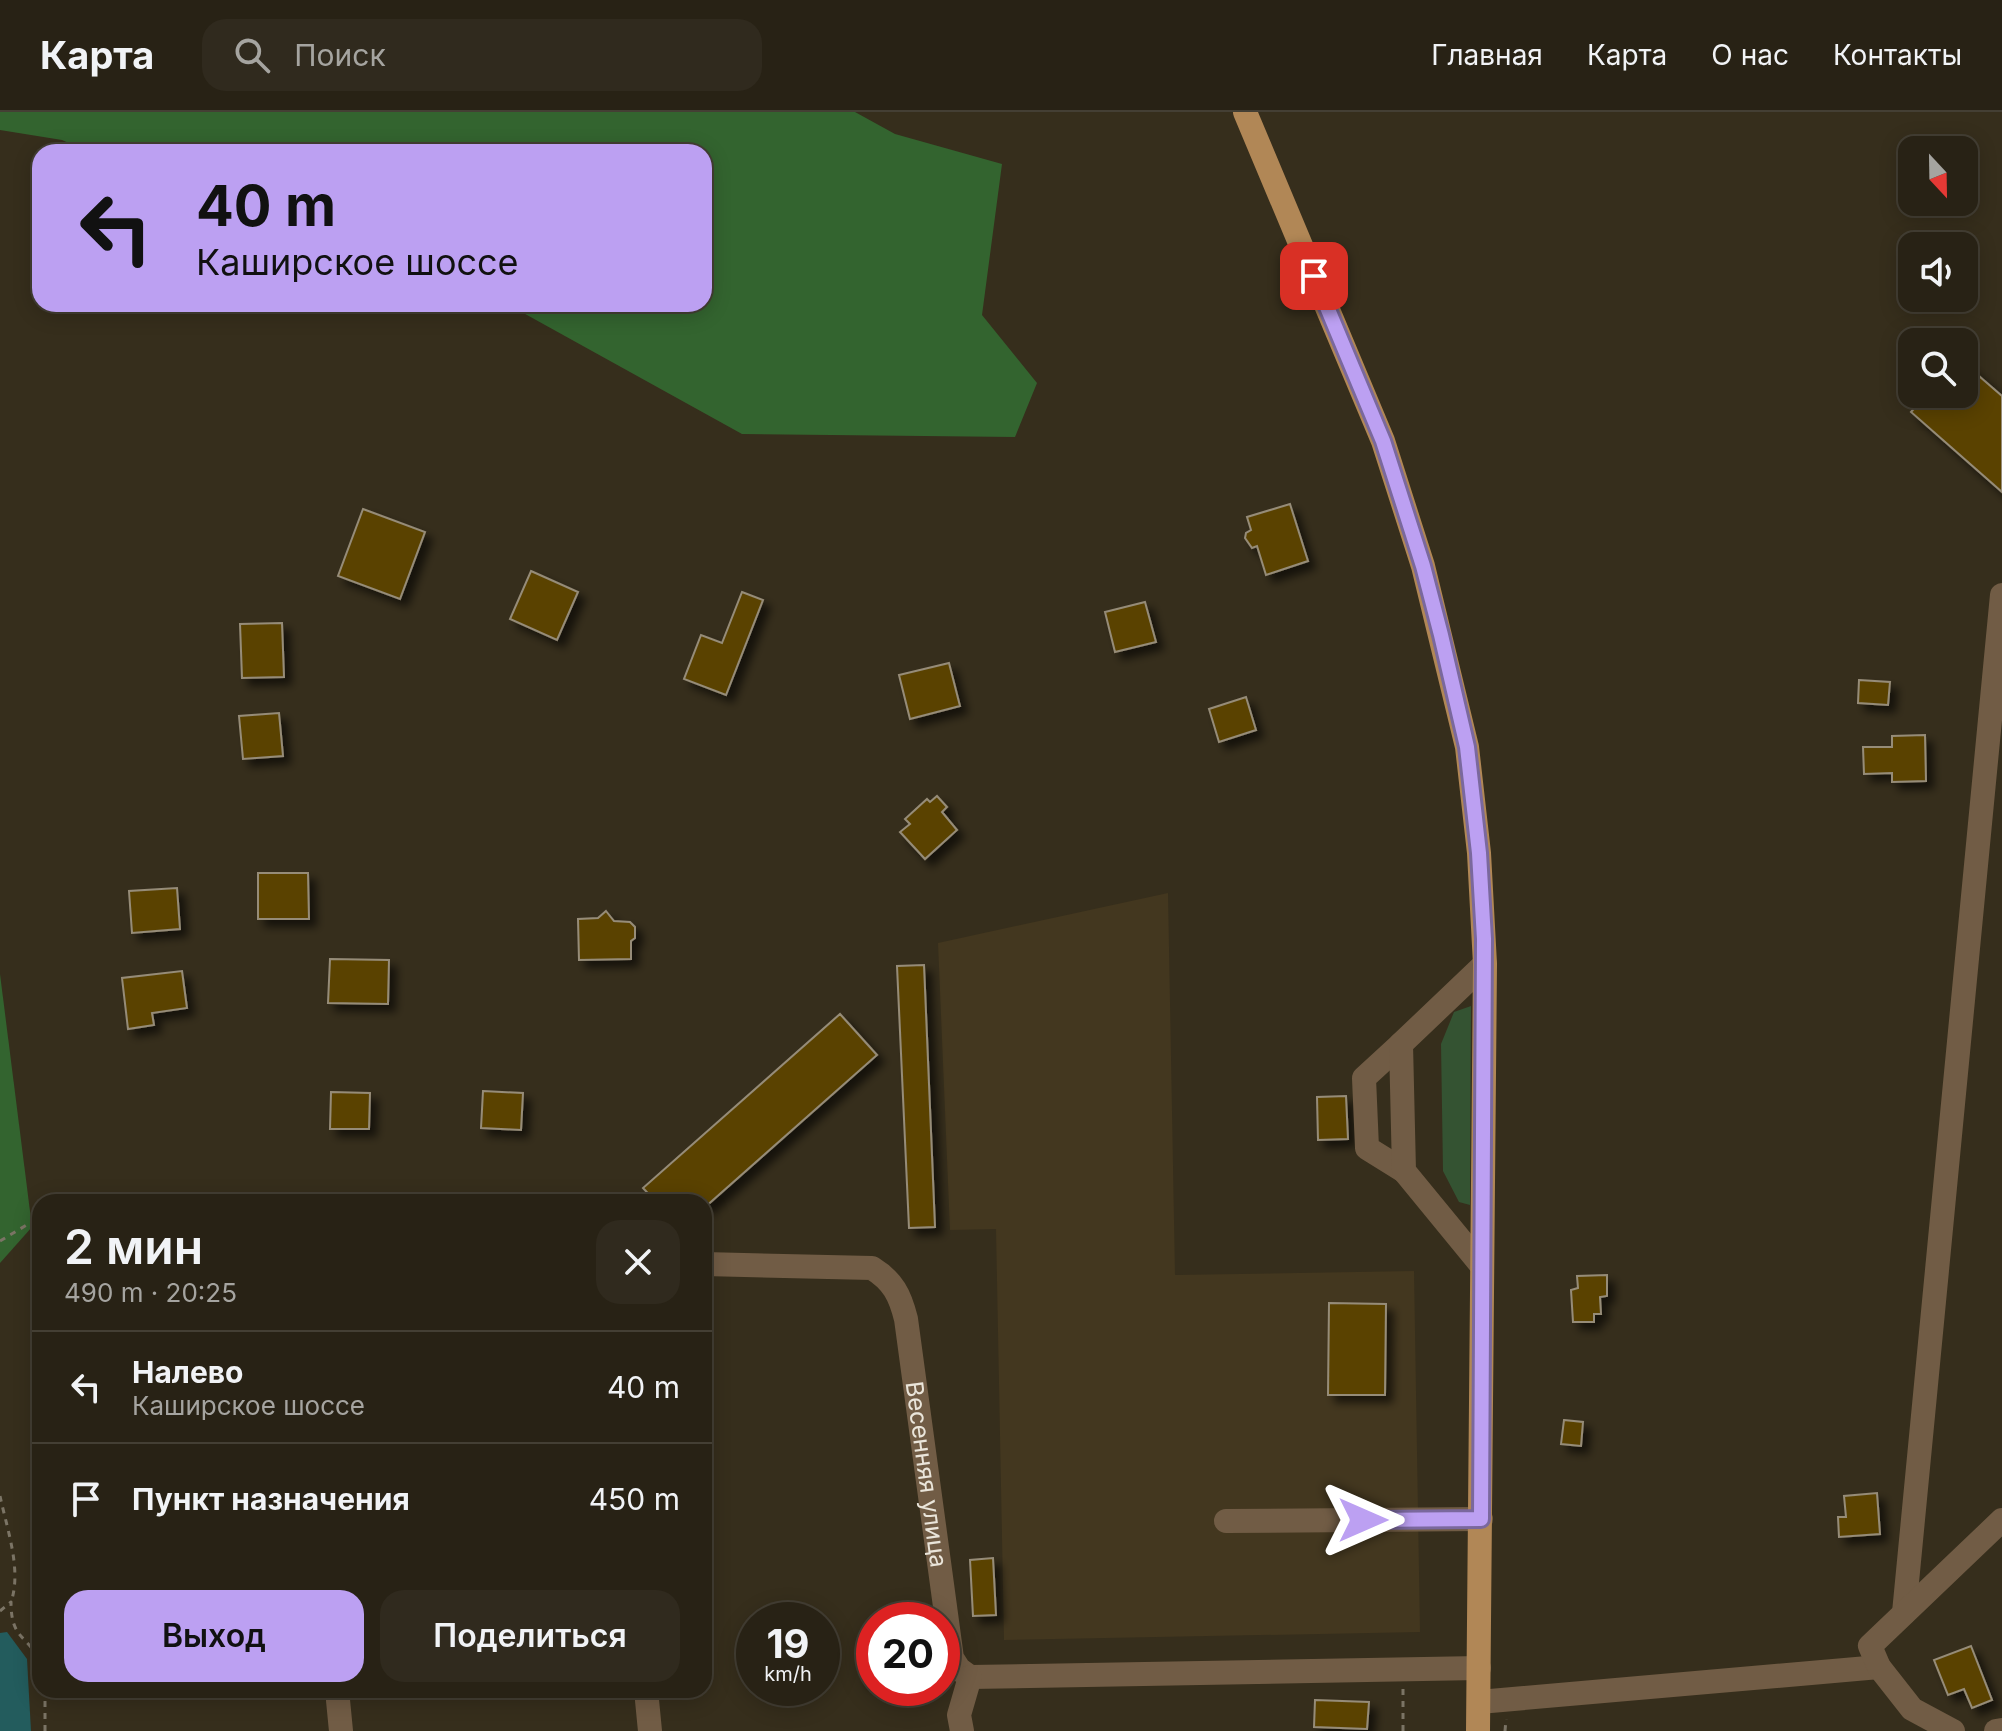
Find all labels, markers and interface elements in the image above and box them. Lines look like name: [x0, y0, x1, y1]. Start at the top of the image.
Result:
search box: [202, 19, 762, 91]
text: Карта: [40, 32, 154, 78]
icon: search: [230, 33, 274, 77]
text: Поиск: [294, 37, 386, 73]
text: Главная: [1431, 38, 1543, 72]
text: Карта: [1587, 38, 1667, 72]
text: О нас: [1711, 38, 1789, 72]
text: Контакты: [1833, 38, 1962, 72]
north arrow: [1898, 136, 1978, 216]
map controls: [1898, 136, 1978, 408]
text: 40 m: [196, 172, 336, 240]
icon: left: [64, 176, 168, 280]
button: sound: [1898, 232, 1978, 312]
text: Каширское шоссе: [196, 240, 519, 284]
pin: [1280, 242, 1348, 310]
icon: arrive: [1292, 254, 1336, 298]
button: search: [1898, 328, 1978, 408]
text: 2 мин: [64, 1217, 203, 1276]
button: close: [596, 1220, 680, 1304]
text: 490 m · 20:25: [64, 1277, 237, 1308]
text: Налево: [132, 1354, 244, 1390]
icon: left: [64, 1365, 108, 1409]
text: 40 m: [607, 1369, 680, 1405]
street label: Весенняя улица: [900, 1379, 954, 1569]
text: Каширское шоссе: [132, 1390, 365, 1421]
icon: arrive: [64, 1477, 108, 1521]
position arrow: [1321, 1478, 1405, 1562]
text: Пункт назначения: [132, 1481, 410, 1517]
text: 450 m: [589, 1481, 680, 1517]
button: Выход: [64, 1590, 364, 1682]
button: Поделиться: [380, 1590, 680, 1682]
speed limit sign: 20: [856, 1602, 960, 1706]
text: 19: [766, 1619, 810, 1668]
text: km/h: [764, 1662, 812, 1686]

